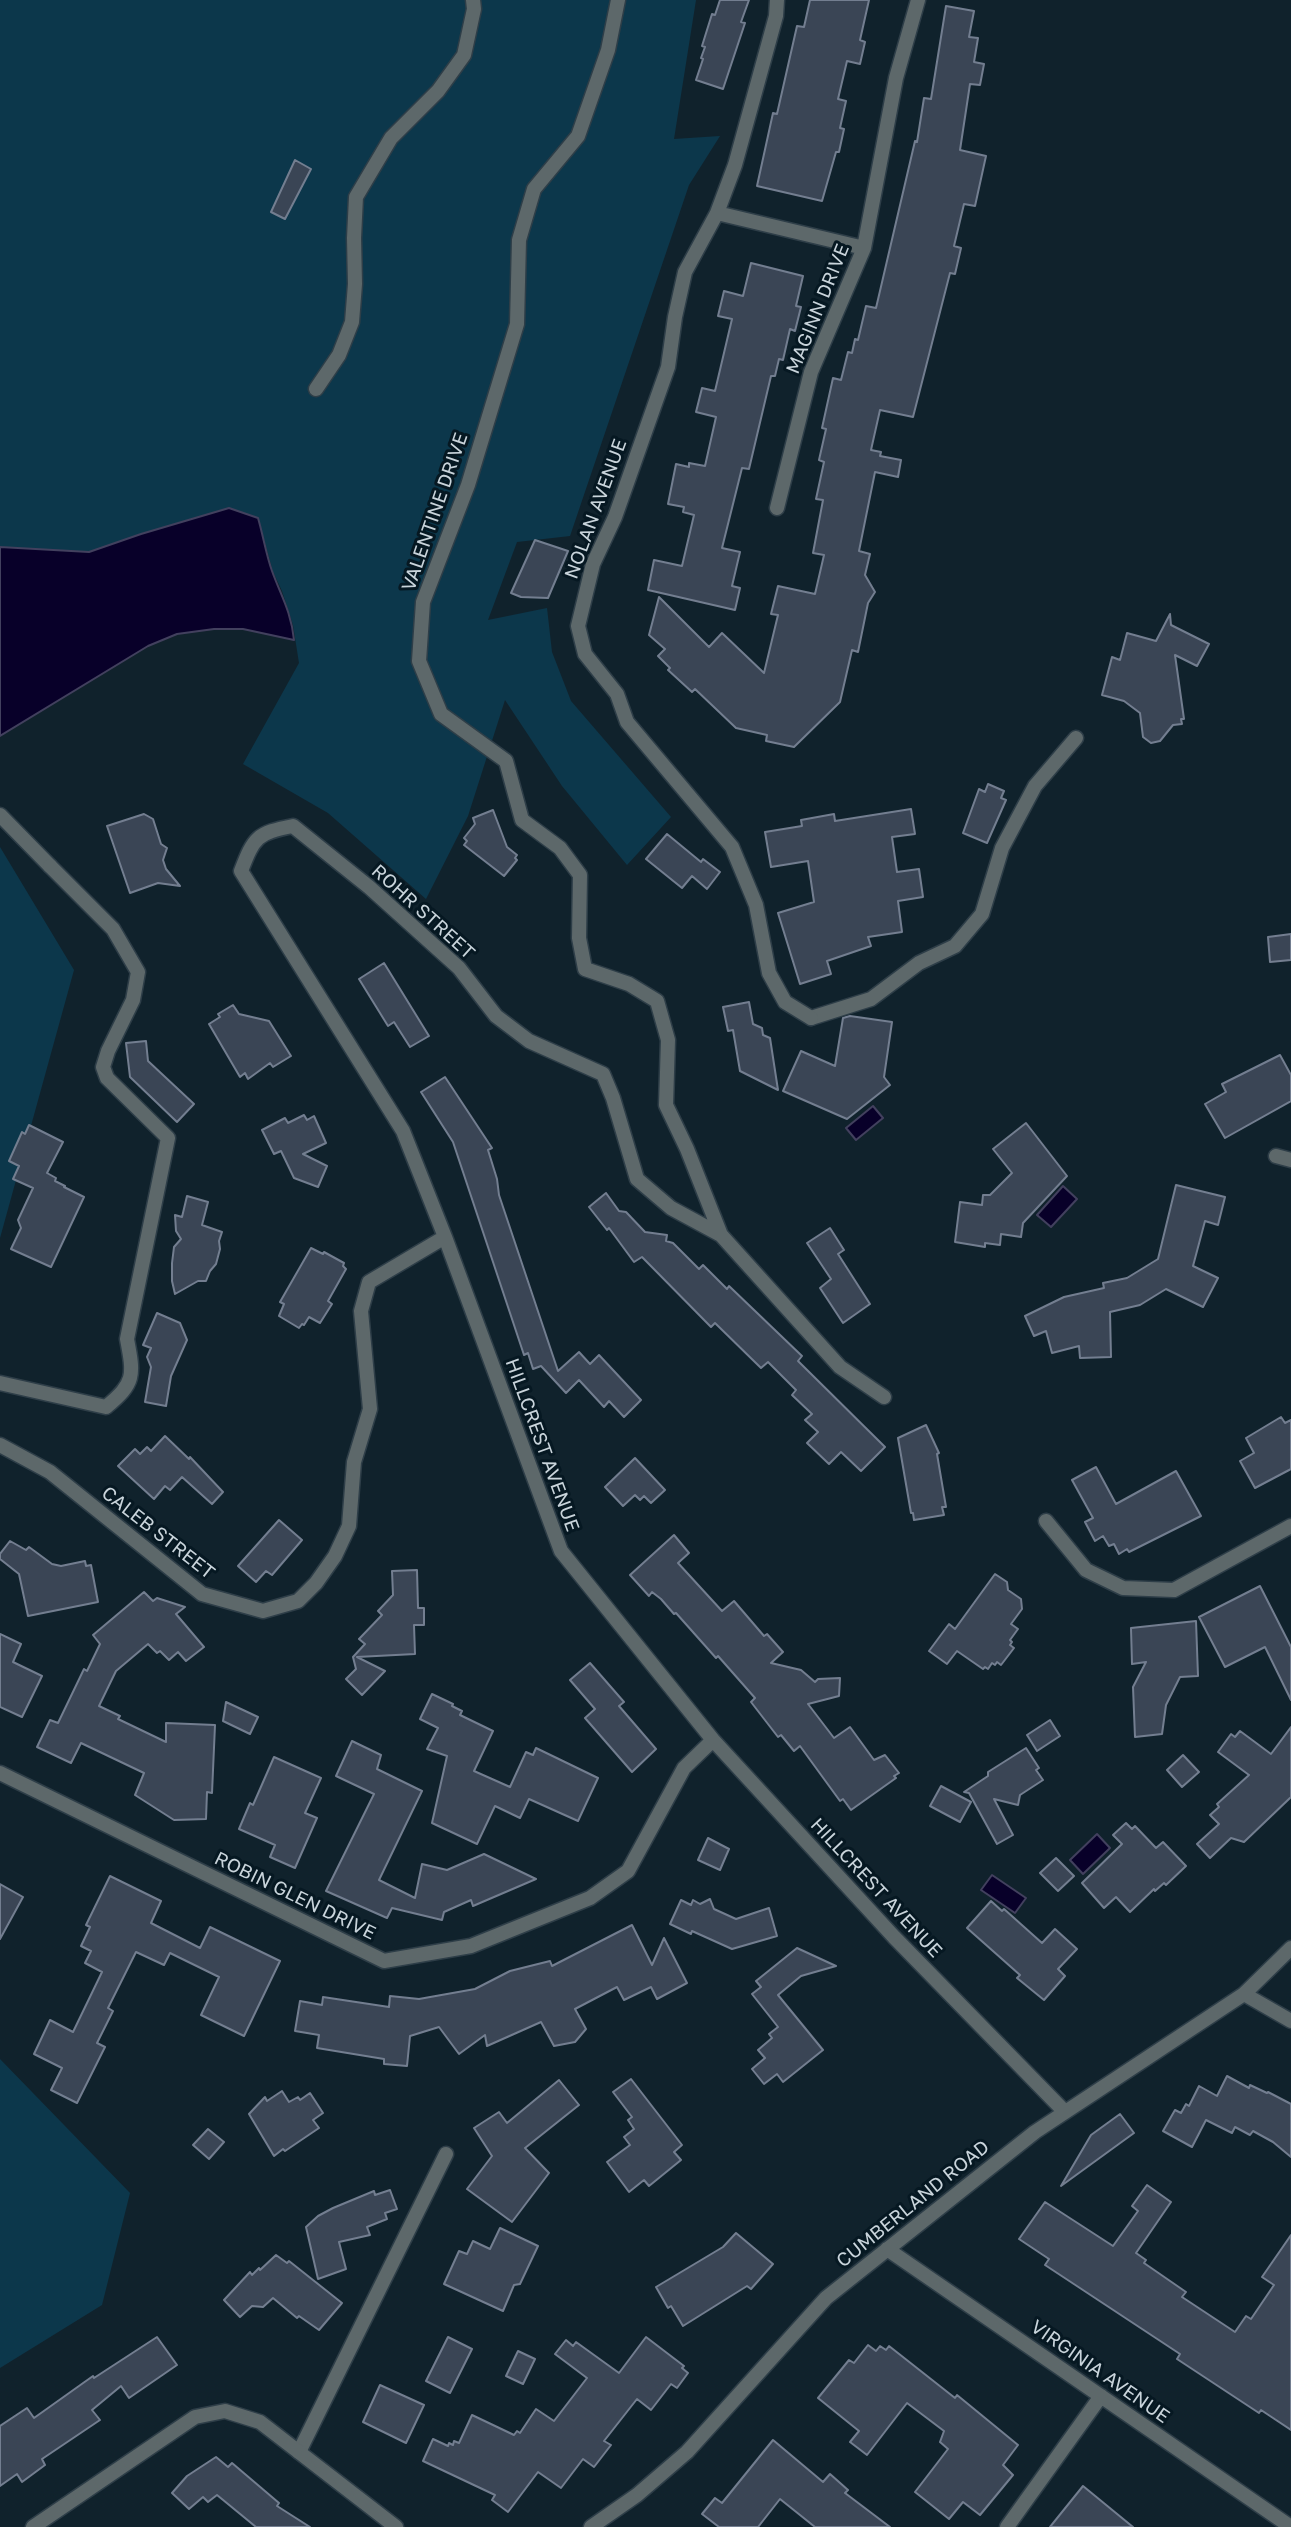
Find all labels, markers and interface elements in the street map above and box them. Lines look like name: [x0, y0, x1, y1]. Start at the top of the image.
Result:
street label: MAGINN DRIVE: [782, 241, 854, 377]
street label: VALENTINE DRIVE: [397, 430, 473, 594]
street label: NOLAN AVENUE: [560, 436, 632, 582]
street label: ROHR STREET: [367, 860, 479, 964]
street label: HILLCREST AVENUE: [500, 1355, 584, 1535]
street label: CALEB STREET: [97, 1482, 219, 1584]
street label: HILLCREST AVENUE: [805, 1813, 947, 1963]
street label: ROBIN GLEN DRIVE: [211, 1847, 379, 1945]
street label: CUMBERLAND ROAD: [832, 2135, 994, 2273]
street label: VIRGINIA AVENUE: [1026, 2316, 1174, 2428]

